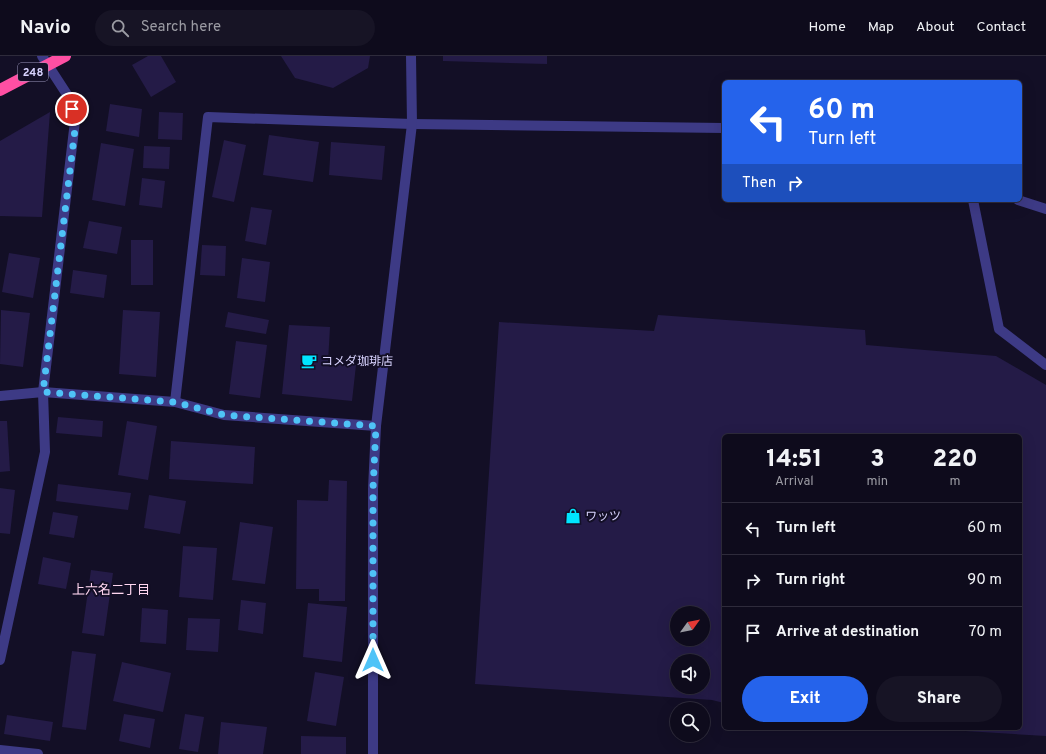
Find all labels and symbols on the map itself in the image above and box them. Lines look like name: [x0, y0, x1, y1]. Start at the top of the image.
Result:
road number: 248: [18, 63, 48, 81]
pin: [55, 92, 89, 126]
cafe icon: コメダ珈琲店: [300, 352, 318, 370]
place label: コメダ珈琲店: [321, 354, 393, 370]
shop icon: ワッツ: [564, 507, 582, 525]
place label: ワッツ: [585, 509, 621, 525]
district label: 上六名二丁目: [72, 582, 150, 599]
north arrow: [670, 606, 710, 646]
position arrow: [352, 639, 394, 681]

